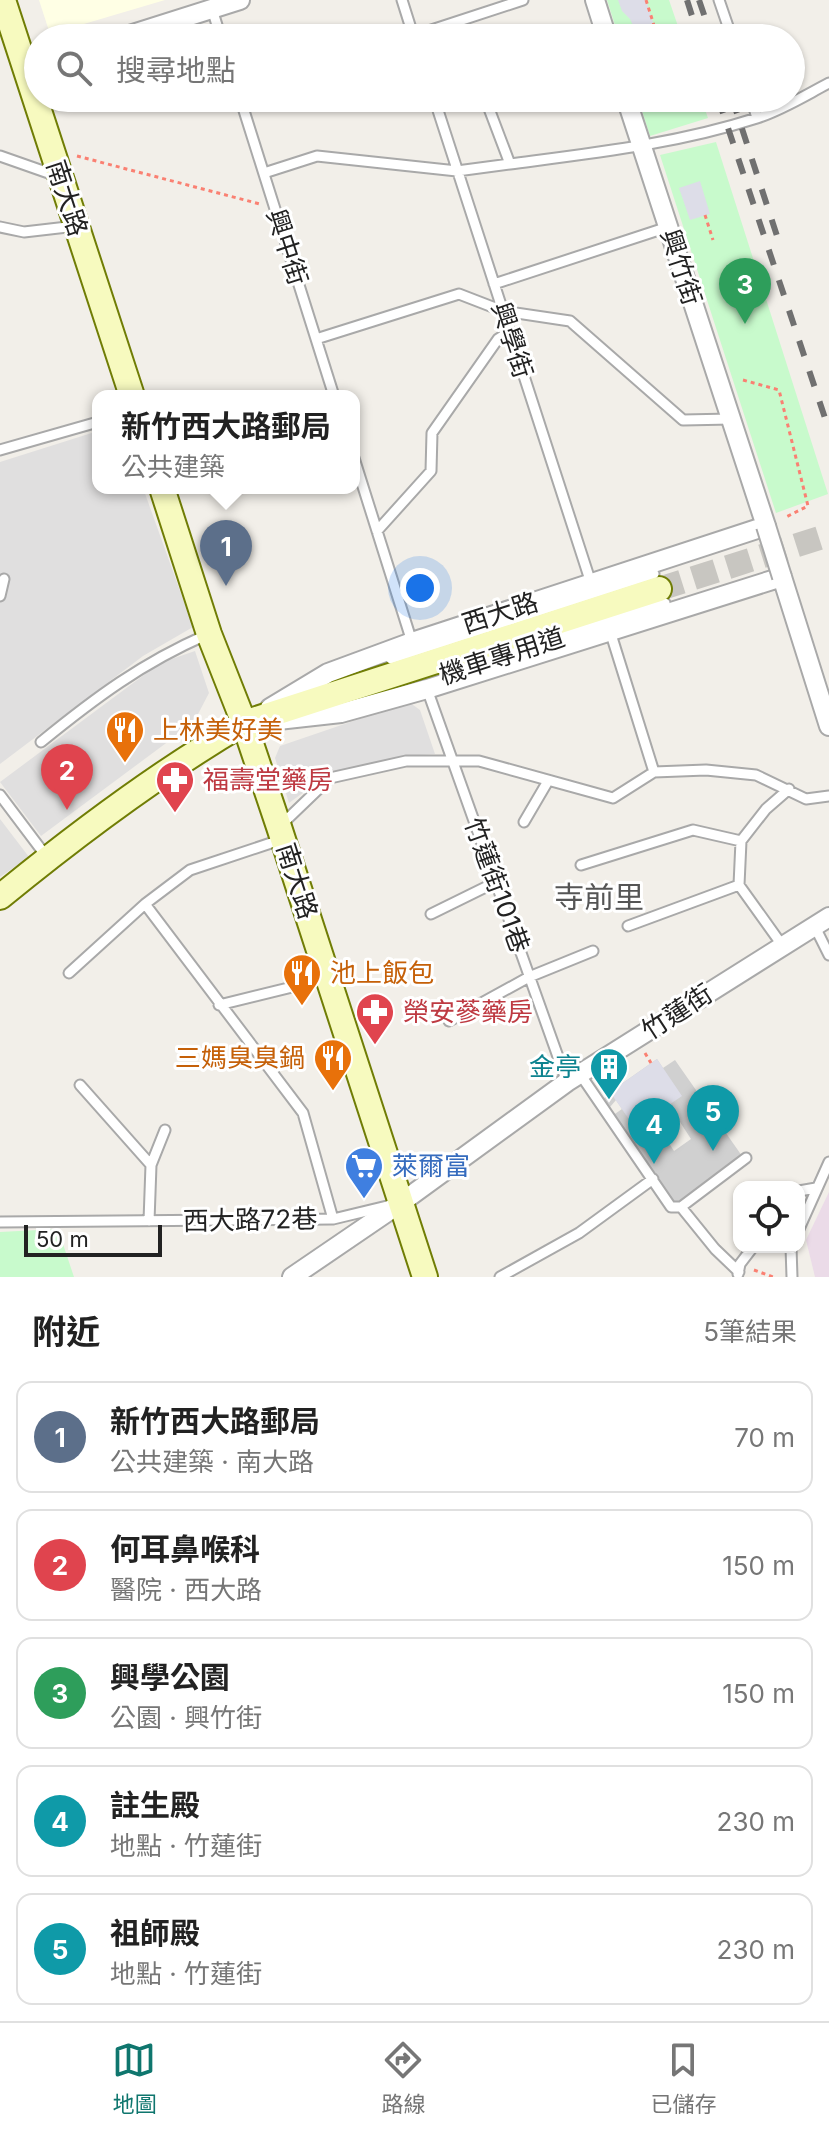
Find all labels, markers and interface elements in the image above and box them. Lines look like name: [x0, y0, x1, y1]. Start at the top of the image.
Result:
search box: [24, 24, 805, 112]
icon: search: [52, 46, 96, 90]
text: 搜尋地點: [116, 52, 236, 88]
street label: 南大路: [41, 156, 94, 240]
street label: 興中街: [261, 205, 314, 289]
street label: 興竹街: [655, 225, 708, 309]
pin: 3: [719, 258, 771, 324]
street label: 興學街: [486, 298, 539, 382]
popup: [92, 390, 360, 494]
text: 新竹西大路郵局: [121, 408, 331, 444]
text: 公共建築: [121, 451, 225, 482]
pin: 1: [200, 520, 252, 586]
your location: [400, 568, 440, 608]
street label: 西大路: [458, 586, 542, 639]
street label: 機車專用道: [435, 621, 568, 690]
restaurant icon: 上林美好美: [104, 709, 146, 764]
place label: 上林美好美: [153, 714, 283, 745]
pin: 2: [41, 744, 93, 810]
pharmacy icon: 福壽堂藥房: [154, 759, 196, 814]
place label: 福壽堂藥房: [203, 764, 333, 795]
street label: 竹蓮街101巷: [459, 813, 536, 957]
street label: 南大路: [271, 839, 324, 923]
district label: 寺前里: [554, 879, 644, 915]
restaurant icon: 池上飯包: [281, 952, 323, 1007]
place label: 池上飯包: [330, 957, 434, 988]
street label: 竹蓮街: [636, 977, 718, 1046]
pharmacy icon: 榮安蔘藥房: [354, 991, 396, 1046]
place label: 榮安蔘藥房: [403, 996, 533, 1027]
restaurant icon: 三媽臭臭鍋: [312, 1037, 354, 1092]
place label: 三媽臭臭鍋: [175, 1042, 305, 1073]
building icon: 金亭: [588, 1046, 630, 1101]
place label: 金亭: [529, 1051, 581, 1082]
pin: 5: [687, 1085, 739, 1151]
pin: 4: [628, 1098, 680, 1164]
supermarket icon: 萊爾富: [343, 1145, 385, 1200]
place label: 萊爾富: [392, 1150, 470, 1181]
map controls: [733, 1181, 805, 1253]
button: locate: [733, 1181, 805, 1253]
street label: 西大路72巷: [182, 1203, 318, 1236]
scale bar: [24, 1221, 162, 1257]
text: 50 m: [36, 1226, 89, 1252]
text: 附近: [32, 1311, 100, 1352]
text: 5筆結果: [703, 1316, 797, 1347]
text: 新竹西大路郵局: [110, 1403, 320, 1439]
text: 1: [54, 1422, 66, 1453]
text: 70 m: [734, 1422, 795, 1453]
text: 公共建築 · 南大路: [110, 1446, 314, 1477]
text: 何耳鼻喉科: [110, 1531, 260, 1567]
text: 2: [52, 1550, 68, 1581]
text: 150 m: [722, 1550, 795, 1581]
text: 醫院 · 西大路: [110, 1574, 262, 1605]
text: 興學公園: [110, 1659, 230, 1695]
text: 3: [52, 1678, 68, 1709]
text: 150 m: [722, 1678, 795, 1709]
text: 公園 · 興竹街: [110, 1702, 262, 1733]
text: 註生殿: [110, 1787, 200, 1823]
text: 4: [51, 1806, 69, 1837]
text: 230 m: [717, 1806, 795, 1837]
text: 地點 · 竹蓮街: [110, 1830, 262, 1861]
text: 祖師殿: [110, 1915, 200, 1951]
text: 5: [52, 1934, 68, 1965]
text: 230 m: [717, 1934, 795, 1965]
text: 地點 · 竹蓮街: [110, 1958, 262, 1989]
tab: 地圖: [112, 2038, 157, 2118]
tab: 路線: [381, 2038, 426, 2118]
tab: 已儲存: [650, 2038, 717, 2118]

